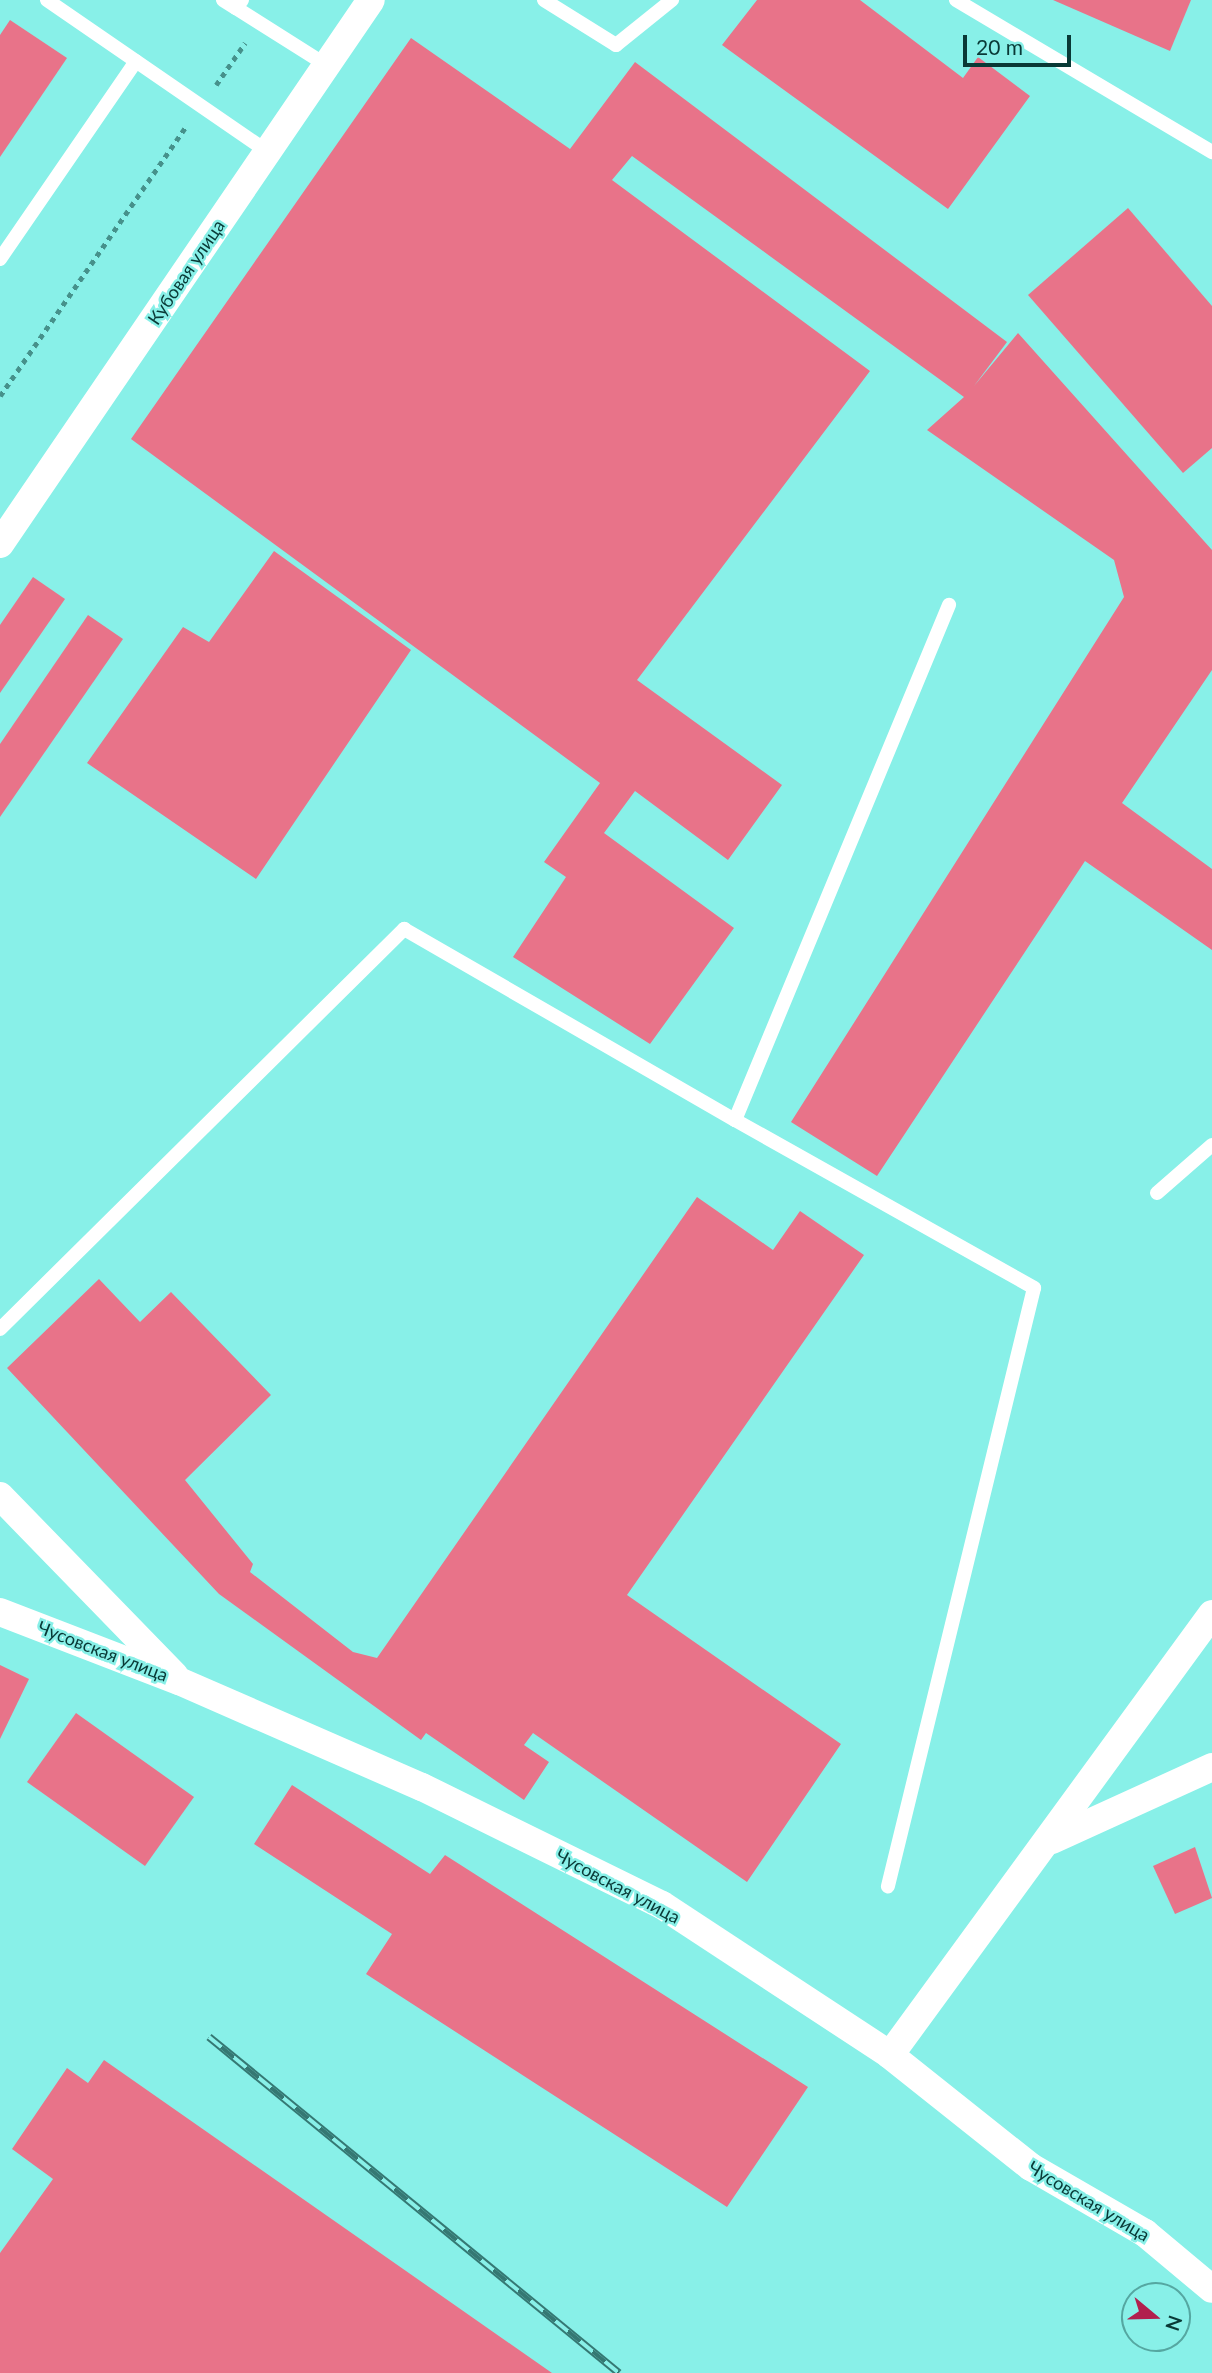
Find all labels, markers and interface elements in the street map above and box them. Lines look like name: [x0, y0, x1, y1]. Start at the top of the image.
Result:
scale bar: [967, 21, 1076, 65]
text: 20 m: [976, 34, 1023, 59]
street label: Кубовая улица: [143, 216, 229, 328]
street label: Чусовская улица: [35, 1616, 171, 1686]
street label: Чусовская улица: [552, 1844, 684, 1928]
street label: Чусовская улица: [1024, 2156, 1154, 2246]
north arrow: [1121, 2282, 1191, 2352]
text: N: [1161, 2313, 1188, 2334]

